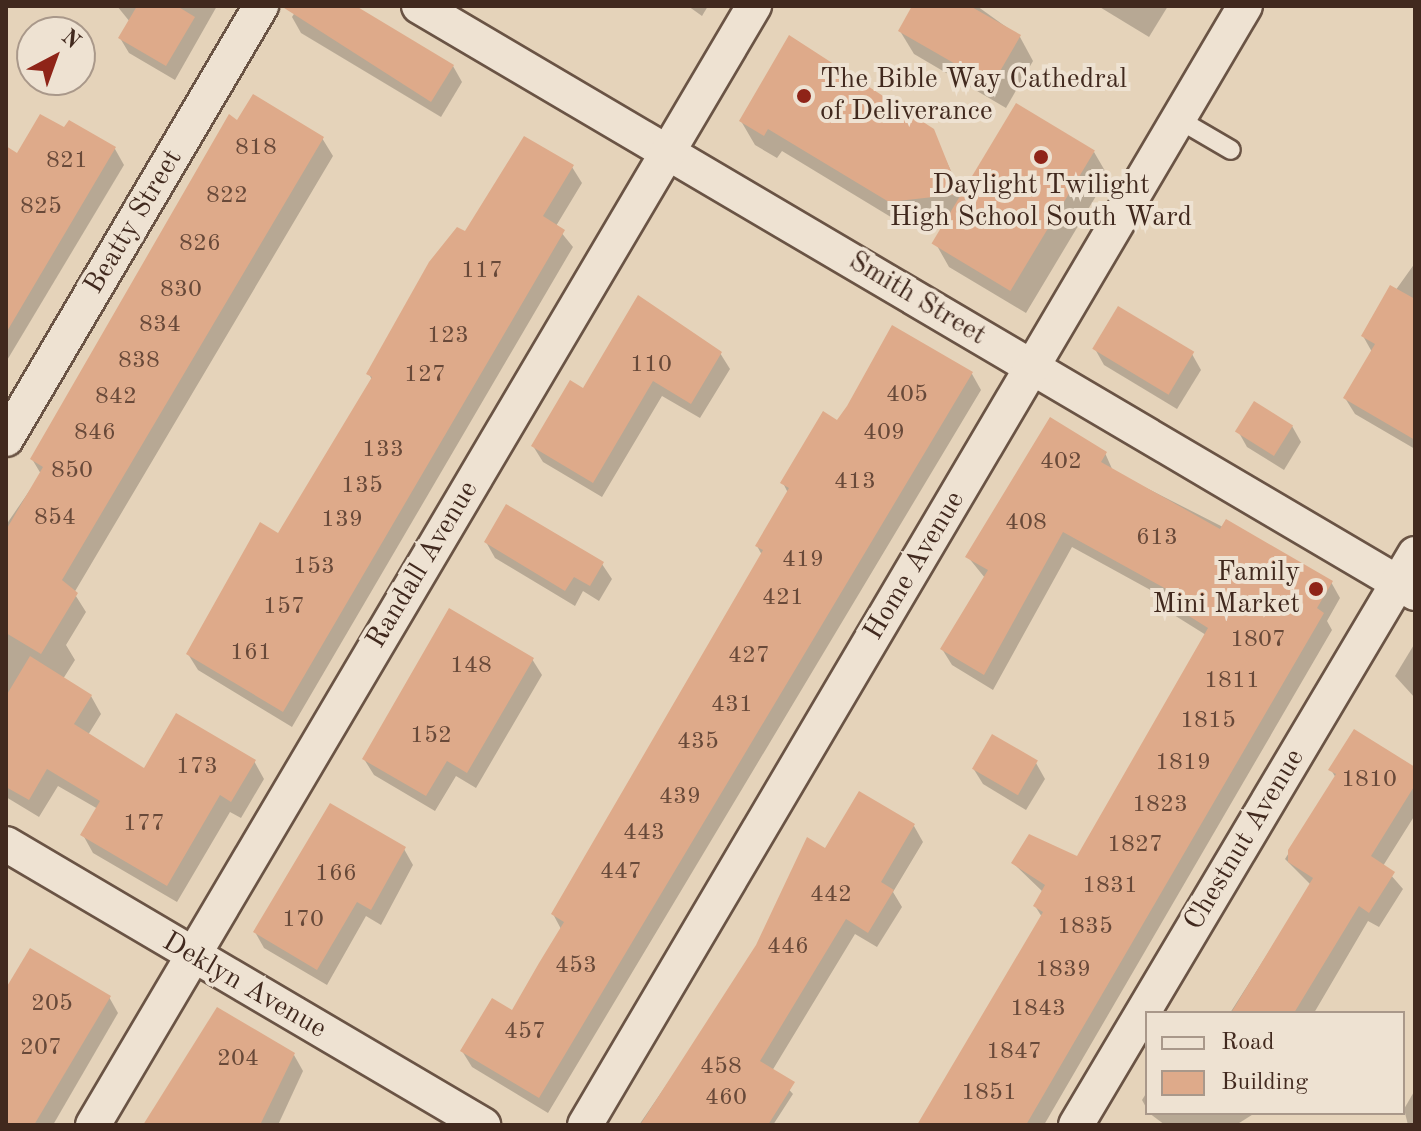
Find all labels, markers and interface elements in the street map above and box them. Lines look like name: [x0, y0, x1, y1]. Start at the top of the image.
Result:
north arrow: [16, 16, 96, 96]
text: N: [57, 26, 84, 53]
place label: The Bible Way Cathedral of Deliverance: [820, 63, 1127, 129]
marker: The Bible Way Cathedral of Deliverance: [795, 87, 813, 105]
house number: 818: [235, 135, 277, 163]
street label: Beatty Street: [78, 144, 190, 300]
house number: 821: [46, 148, 88, 176]
marker: Daylight Twilight High School South Ward: [1032, 148, 1050, 166]
place label: Daylight Twilight High School South Ward: [890, 169, 1192, 235]
house number: 822: [206, 183, 248, 211]
house number: 825: [20, 194, 62, 222]
house number: 826: [179, 231, 221, 259]
street label: Smith Street: [842, 245, 992, 353]
house number: 117: [461, 258, 503, 286]
house number: 830: [160, 277, 202, 305]
house number: 834: [139, 312, 181, 340]
house number: 123: [427, 323, 469, 351]
house number: 838: [118, 348, 160, 376]
house number: 110: [630, 352, 672, 380]
house number: 127: [404, 362, 446, 390]
house number: 405: [886, 382, 928, 410]
house number: 842: [95, 384, 137, 412]
house number: 846: [74, 420, 116, 448]
house number: 409: [863, 420, 905, 448]
house number: 133: [362, 437, 404, 465]
house number: 402: [1040, 449, 1082, 477]
house number: 850: [51, 458, 93, 486]
house number: 413: [834, 469, 876, 497]
house number: 135: [341, 473, 383, 501]
street label: Randall Avenue: [360, 475, 486, 655]
street label: Home Avenue: [857, 485, 973, 647]
house number: 854: [34, 505, 76, 533]
house number: 139: [321, 507, 363, 535]
house number: 408: [1005, 510, 1047, 538]
house number: 613: [1136, 525, 1178, 553]
house number: 419: [782, 547, 824, 575]
house number: 153: [293, 554, 335, 582]
place label: Family Mini Market: [1152, 556, 1300, 622]
marker: Family Mini Market: [1307, 580, 1325, 598]
house number: 421: [762, 585, 804, 613]
house number: 157: [263, 594, 305, 622]
house number: 1807: [1230, 627, 1286, 655]
house number: 161: [230, 640, 272, 668]
house number: 427: [728, 643, 770, 671]
house number: 148: [450, 653, 492, 681]
house number: 1811: [1204, 668, 1260, 696]
house number: 431: [711, 692, 753, 720]
house number: 1815: [1180, 708, 1236, 736]
house number: 152: [410, 723, 452, 751]
house number: 435: [677, 729, 719, 757]
street label: Chestnut Avenue: [1178, 743, 1312, 937]
house number: 1819: [1155, 750, 1211, 778]
house number: 173: [176, 754, 218, 782]
house number: 1810: [1341, 767, 1397, 795]
house number: 439: [659, 784, 701, 812]
house number: 1823: [1132, 792, 1188, 820]
house number: 177: [123, 811, 165, 839]
house number: 443: [623, 820, 665, 848]
house number: 1827: [1107, 832, 1163, 860]
house number: 447: [600, 859, 642, 887]
house number: 166: [315, 861, 357, 889]
house number: 1831: [1082, 873, 1138, 901]
house number: 442: [810, 882, 852, 910]
house number: 170: [282, 907, 324, 935]
house number: 1835: [1057, 914, 1113, 942]
street label: Deklyn Avenue: [156, 926, 332, 1046]
house number: 446: [767, 934, 809, 962]
house number: 453: [555, 953, 597, 981]
house number: 1839: [1035, 957, 1091, 985]
house number: 205: [31, 991, 73, 1019]
house number: 1843: [1010, 996, 1066, 1024]
legend: [1145, 1011, 1405, 1115]
house number: 457: [504, 1019, 546, 1047]
text: Road: [1221, 1031, 1274, 1055]
house number: 207: [20, 1035, 62, 1063]
house number: 1847: [986, 1039, 1042, 1067]
house number: 204: [217, 1046, 259, 1074]
house number: 458: [700, 1054, 742, 1082]
text: Building: [1221, 1071, 1308, 1095]
house number: 1851: [961, 1080, 1017, 1108]
house number: 460: [705, 1085, 747, 1113]

